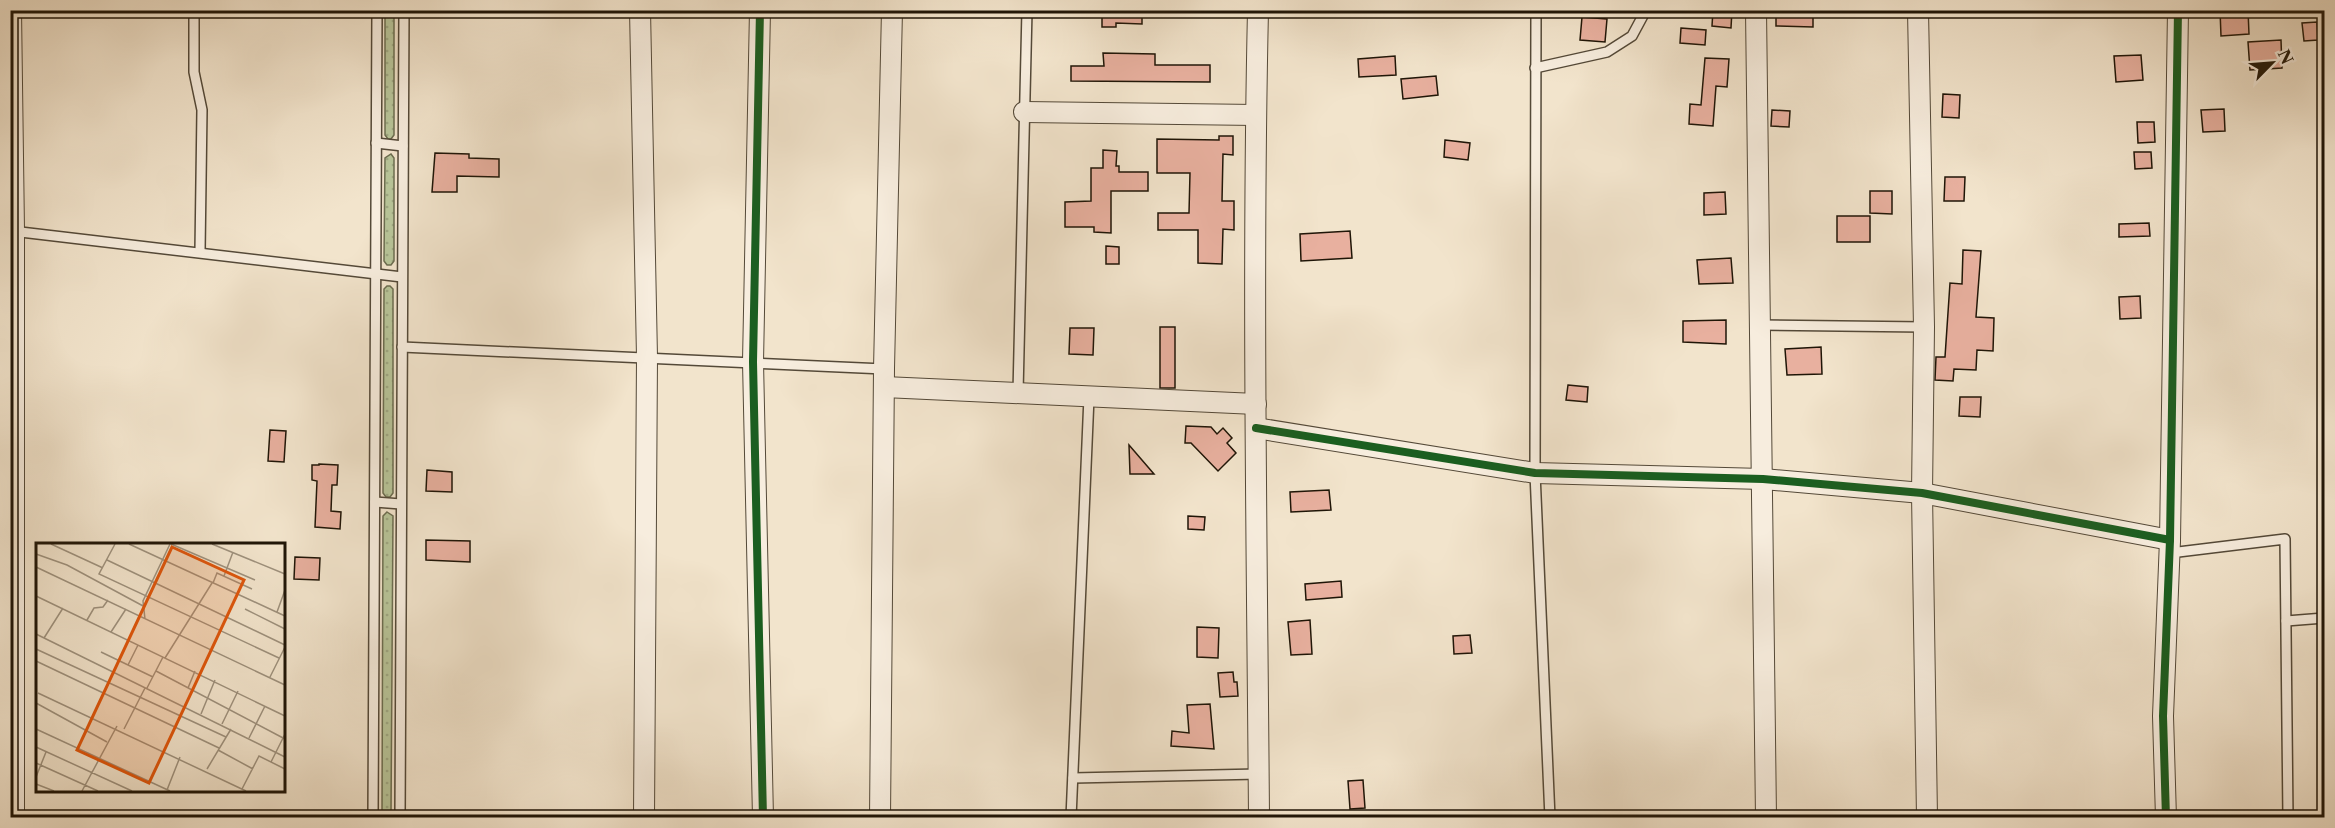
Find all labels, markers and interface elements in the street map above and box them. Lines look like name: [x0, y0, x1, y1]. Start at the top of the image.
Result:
north arrow: [2242, 33, 2302, 93]
text: N: [2274, 46, 2298, 67]
inset map: [36, 543, 285, 792]

